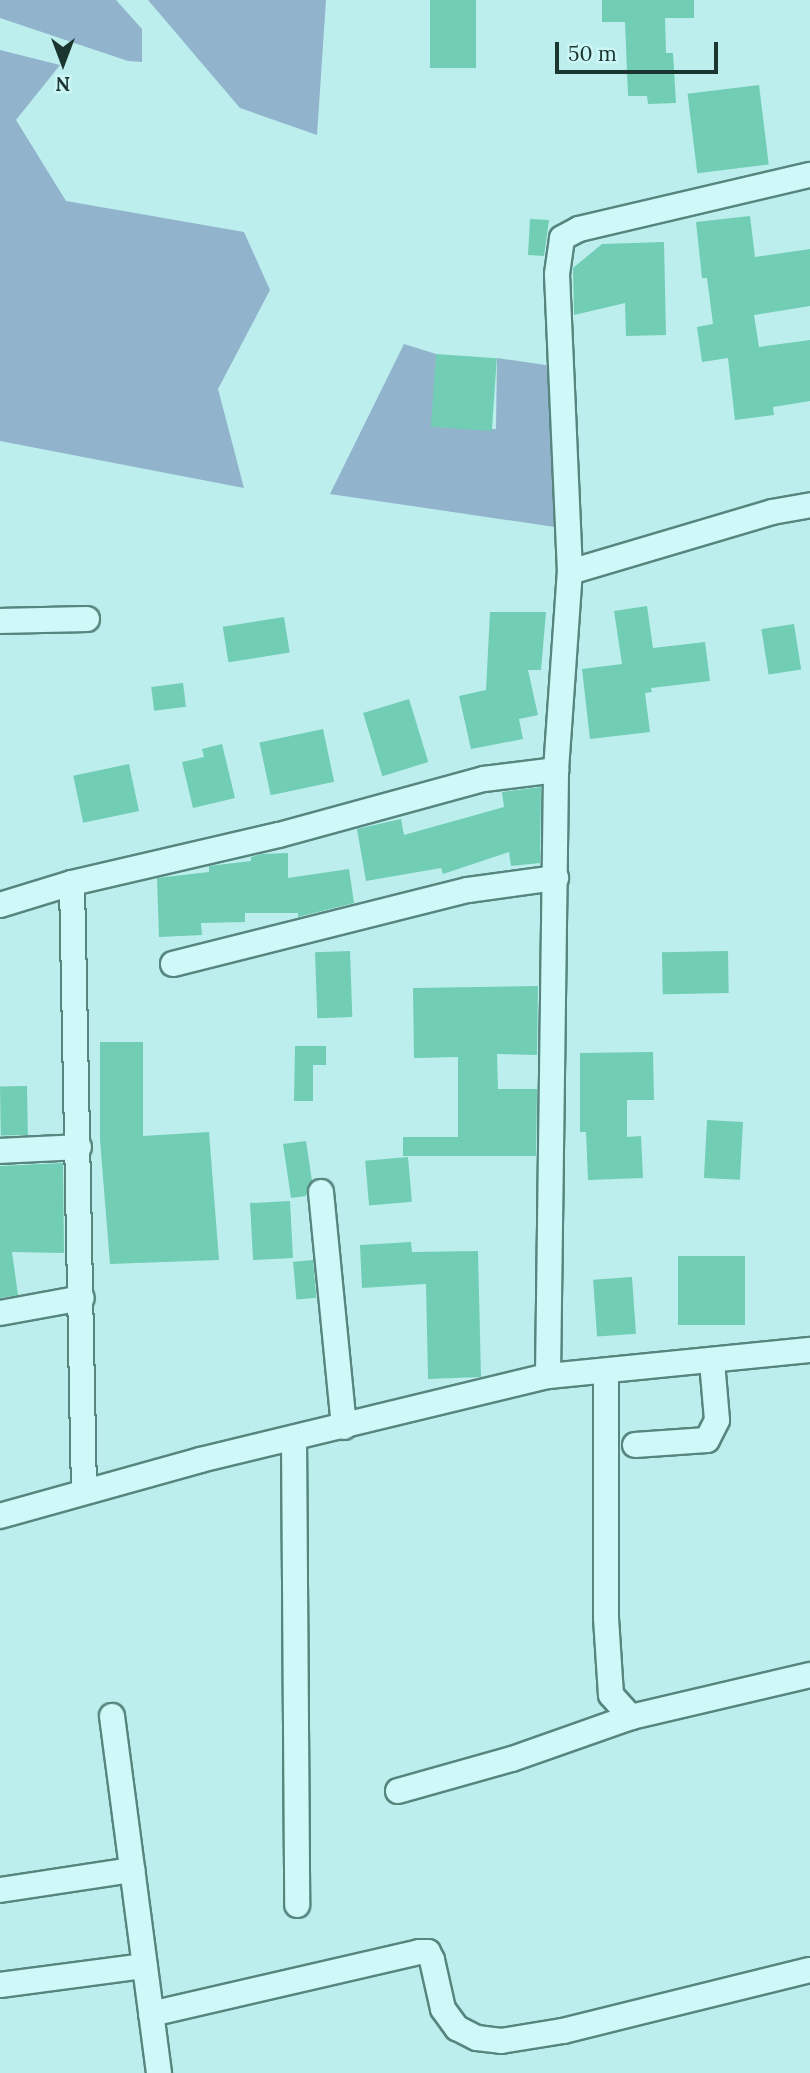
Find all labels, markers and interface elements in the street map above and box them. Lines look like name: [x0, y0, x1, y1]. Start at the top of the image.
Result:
north arrow: [28, 28, 98, 98]
scale bar: [558, 28, 721, 72]
text: 50 m: [568, 40, 617, 67]
text: N: [56, 72, 70, 96]

